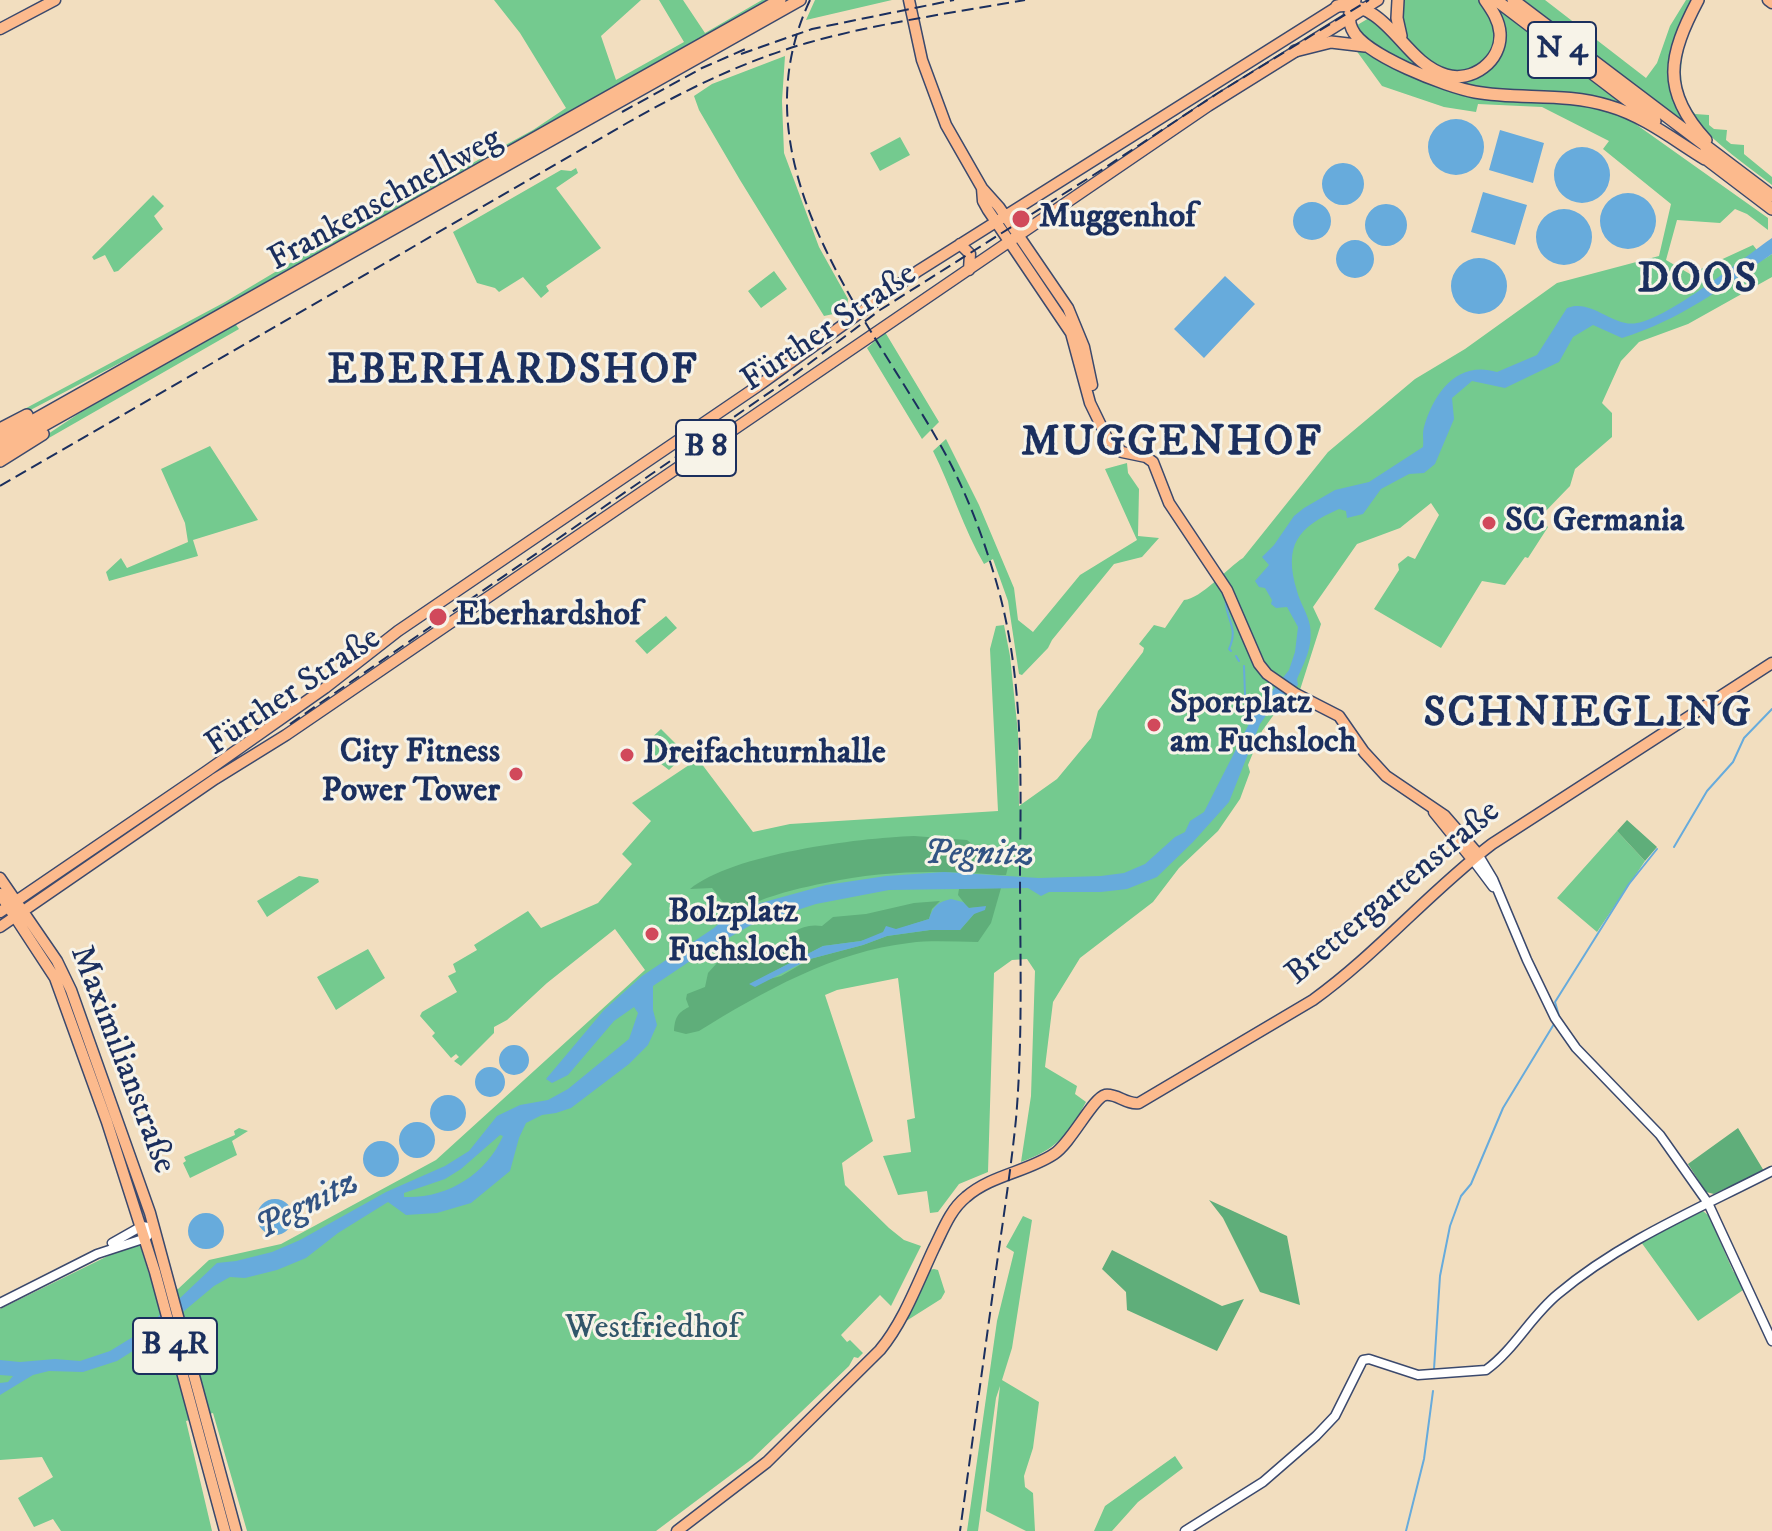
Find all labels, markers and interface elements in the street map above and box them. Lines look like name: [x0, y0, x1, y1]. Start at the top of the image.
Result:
road number: N 4: [1528, 22, 1596, 78]
street label: Frankenschnellweg: [262, 120, 510, 282]
place label: Muggenhof: [1039, 199, 1196, 239]
marker: Muggenhof: [1010, 208, 1032, 230]
street label: Fürther Straße: [735, 255, 925, 403]
district label: DOOS: [1638, 257, 1758, 307]
district label: EBERHARDSHOF: [327, 348, 699, 398]
road number: B 8: [676, 420, 736, 476]
district label: MUGGENHOF: [1021, 420, 1323, 470]
place label: SC Germania: [1505, 503, 1684, 543]
marker: SC Germania: [1480, 514, 1498, 532]
place label: Eberhardshof: [456, 597, 641, 637]
marker: Eberhardshof: [427, 606, 449, 628]
street label: Fürther Straße: [199, 619, 389, 767]
place label: Sportplatz am Fuchsloch: [1170, 685, 1357, 764]
district label: SCHNIEGLING: [1423, 691, 1753, 741]
marker: Sportplatz am Fuchsloch: [1145, 716, 1163, 734]
place label: City Fitness Power Tower: [322, 734, 500, 814]
place label: Dreifachturnhalle: [643, 735, 886, 775]
marker: Dreifachturnhalle: [618, 746, 636, 764]
marker: City Fitness Power Tower: [507, 765, 525, 783]
street label: Brettergartenstraße: [1279, 793, 1509, 995]
water label: Pegnitz: [923, 833, 1035, 879]
place label: Bolzplatz Fuchsloch: [668, 894, 807, 974]
marker: Bolzplatz Fuchsloch: [643, 925, 661, 943]
street label: Maximilianstraße: [59, 940, 183, 1180]
water label: Pegnitz: [249, 1163, 367, 1251]
park label: Westfriedhof: [565, 1310, 739, 1350]
road number: B 4R: [133, 1318, 217, 1374]

